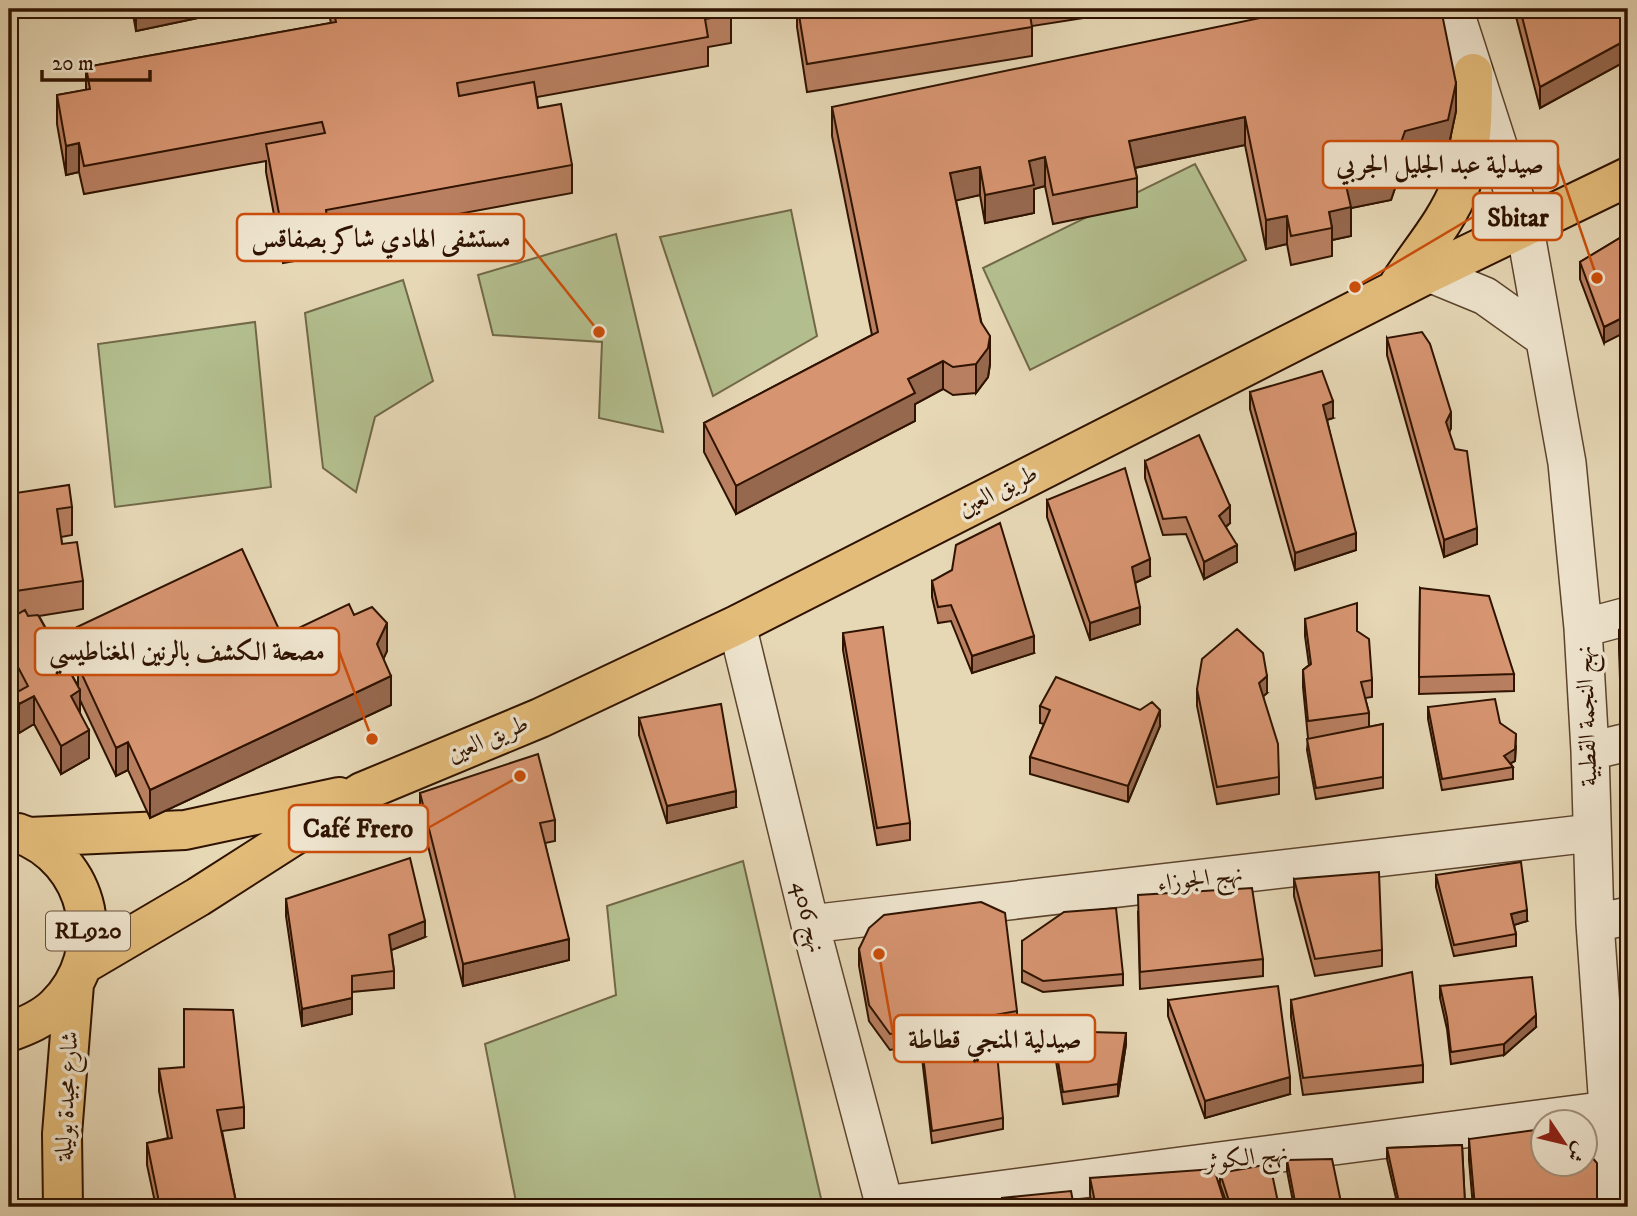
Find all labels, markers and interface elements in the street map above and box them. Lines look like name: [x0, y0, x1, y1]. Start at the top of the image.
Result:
scale bar: [42, 38, 150, 82]
text: 20 m: [52, 51, 94, 77]
callout: صيدلية عبد الجليل الجربي: [1323, 141, 1558, 188]
text: صيدلية عبد الجليل الجربي: [1335, 149, 1544, 186]
callout: Sbitar: [1473, 193, 1562, 240]
text: Sbitar: [1487, 202, 1549, 235]
callout: مستشفى الهادي شاكر بصفاقس: [237, 214, 524, 261]
text: مستشفى الهادي شاكر بصفاقس: [251, 223, 511, 260]
street label: طريق العين: [953, 458, 1043, 524]
callout: مصحة الكشف بالرنين المغناطيسي: [35, 628, 339, 675]
text: مصحة الكشف بالرنين المغناطيسي: [49, 636, 325, 675]
street label: نهج النجمة القطبية: [1570, 645, 1609, 787]
street label: طريق العين: [443, 708, 533, 770]
callout: Café Frero: [289, 805, 428, 852]
text: Café Frero: [303, 813, 413, 846]
street label: نهج الجوزاء: [1156, 859, 1245, 904]
street label: نهج 406: [780, 878, 831, 957]
road number: RL920: [46, 912, 130, 950]
callout: صيدلية المنجي قطاطة: [894, 1015, 1095, 1062]
text: صيدلية المنجي قطاطة: [908, 1024, 1082, 1063]
street label: شارع مجيدة بوليلة: [49, 1031, 89, 1163]
north arrow: [1528, 1108, 1598, 1178]
street label: نهج الكوثر: [1200, 1138, 1290, 1183]
text: ش: [1562, 1138, 1592, 1166]

